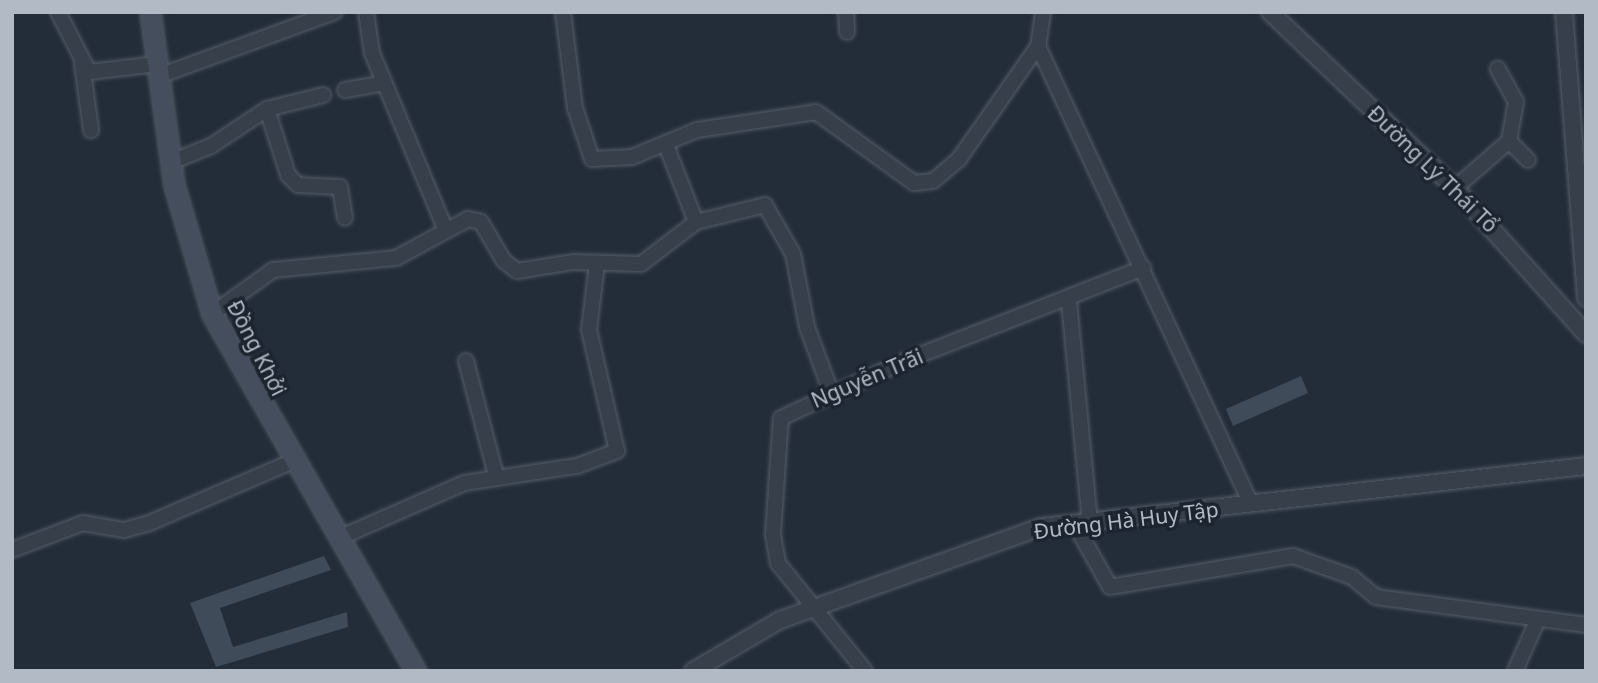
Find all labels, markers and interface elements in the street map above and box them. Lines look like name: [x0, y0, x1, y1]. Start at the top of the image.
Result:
street label: Đường Lý Thái Tổ: [1363, 100, 1503, 238]
street label: Đồng Khởi: [222, 296, 292, 400]
street label: Nguyễn Trãi: [807, 343, 927, 413]
street label: Đường Hà Huy Tập: [1032, 496, 1220, 544]

